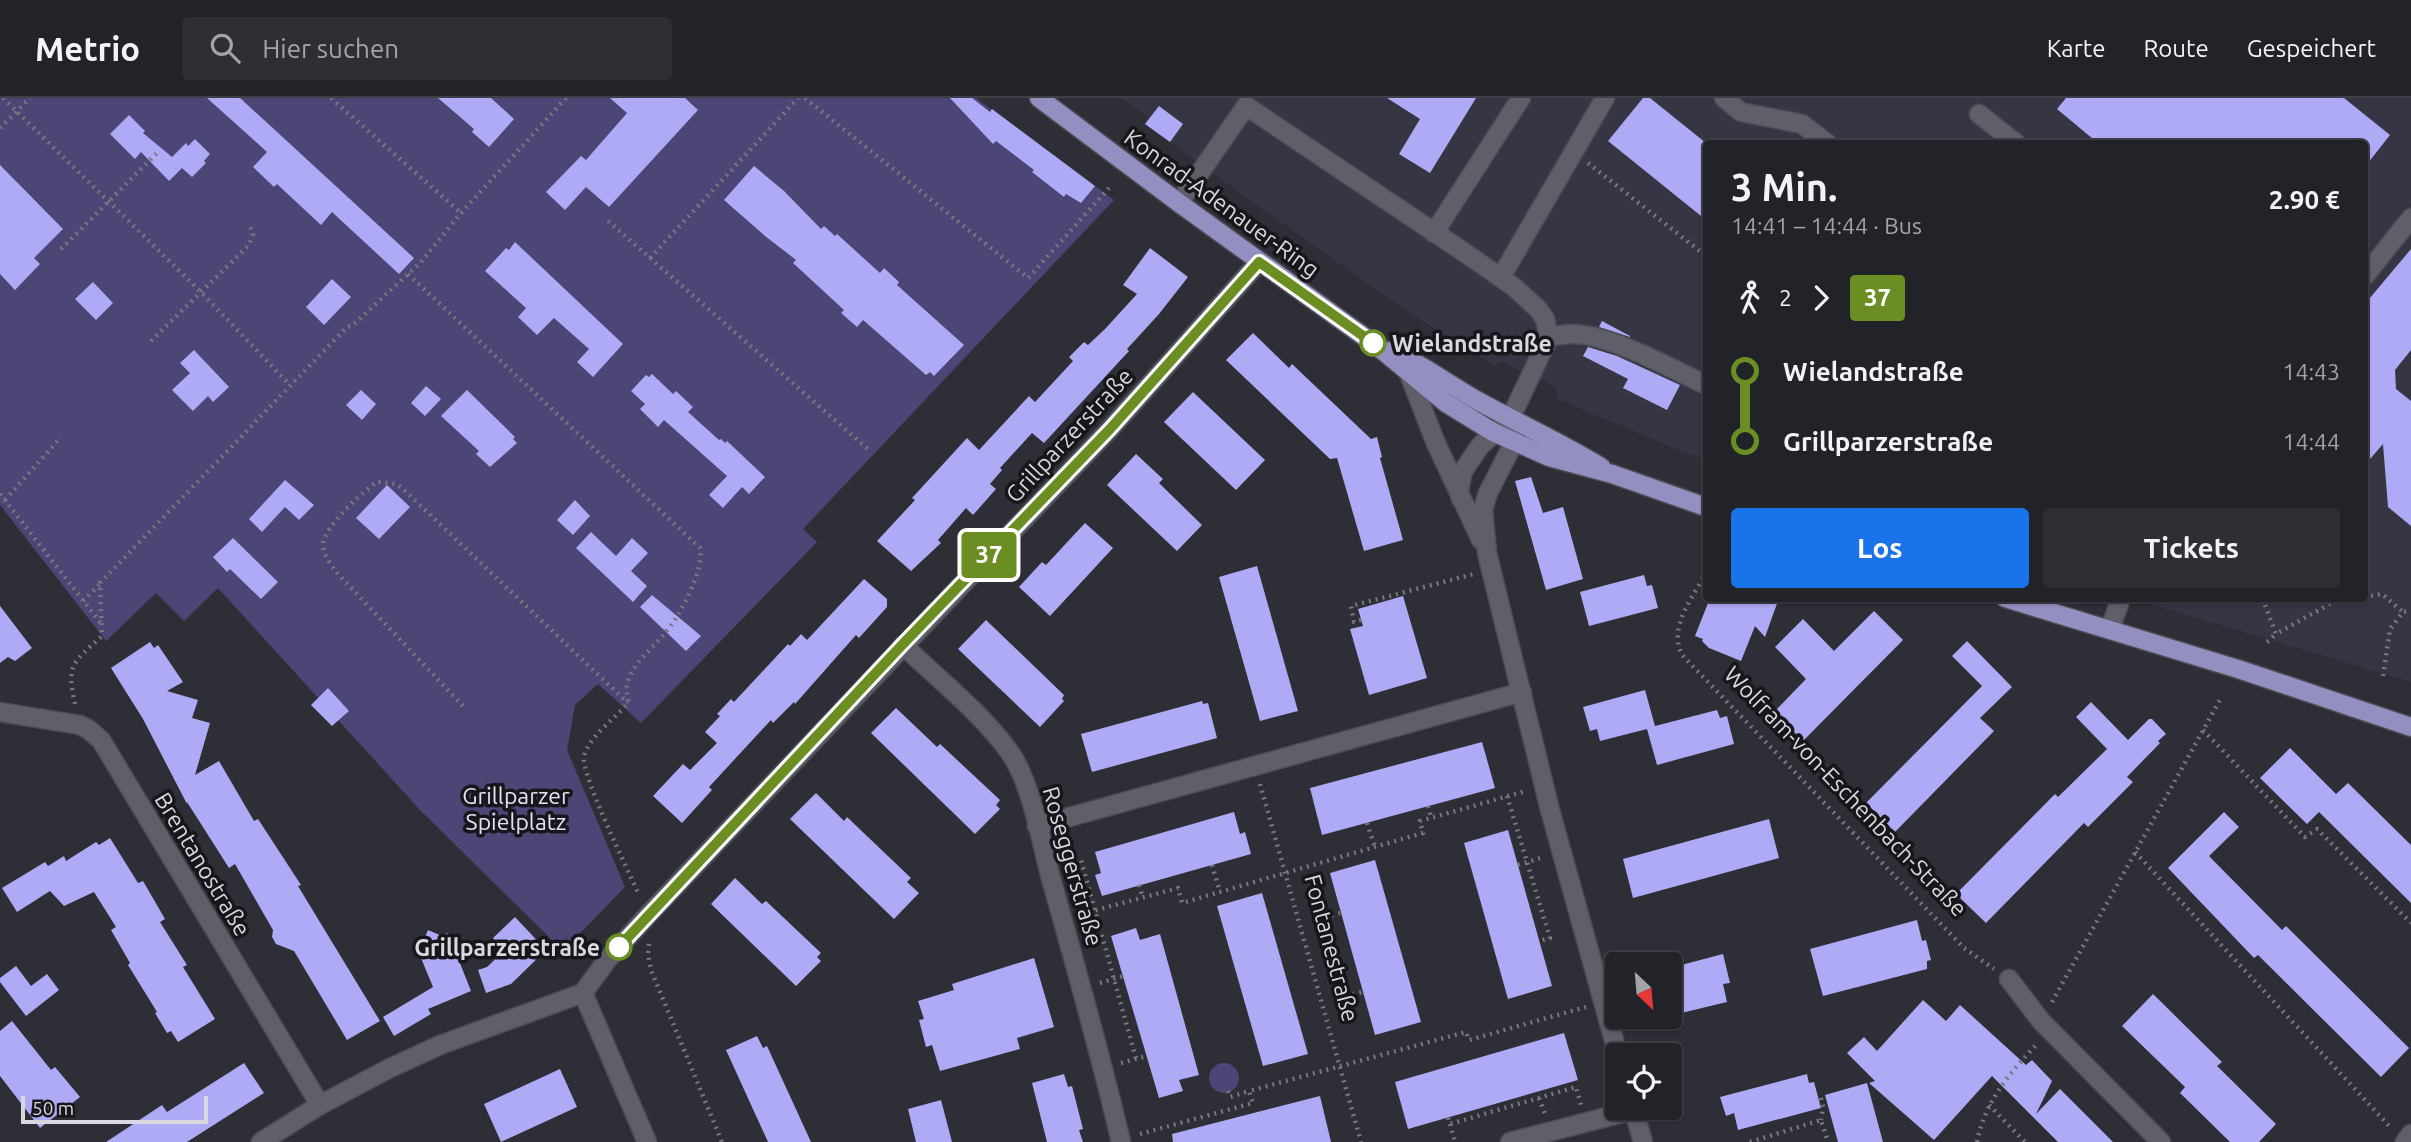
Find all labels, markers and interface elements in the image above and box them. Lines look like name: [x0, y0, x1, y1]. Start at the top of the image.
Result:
search box: [182, 17, 672, 80]
icon: search: [206, 29, 244, 67]
text: Metrio: [35, 30, 140, 67]
text: Hier suchen: [262, 34, 399, 63]
text: Karte: [2047, 35, 2105, 62]
text: Route: [2143, 35, 2209, 62]
text: Gespeichert: [2247, 35, 2376, 62]
street label: Konrad-Adenauer-Ring: [1120, 124, 1324, 282]
text: 3 Min.: [1731, 166, 1837, 208]
text: 2.90 €: [2269, 185, 2340, 214]
text: 14:41 – 14:44 · Bus: [1731, 213, 1922, 238]
icon: walk: [1731, 279, 1769, 317]
icon: forward: [1802, 279, 1840, 317]
text: 37: [1864, 284, 1891, 311]
text: 2: [1779, 285, 1792, 310]
marker: Wielandstraße: [1360, 330, 1386, 356]
place label: Wielandstraße: [1392, 331, 1552, 356]
text: Wielandstraße: [1783, 357, 1964, 386]
text: 14:43: [2282, 359, 2340, 384]
street label: Grillparzerstraße: [1001, 363, 1137, 507]
text: Grillparzerstraße: [1783, 427, 1993, 456]
text: 14:44: [2282, 429, 2340, 454]
button: Los: [1731, 508, 2029, 588]
button: Tickets: [2043, 508, 2340, 588]
line badge: 37: [958, 532, 1020, 578]
text: 37: [975, 541, 1003, 568]
street label: Wolfram-von-Eschenbach-Straße: [1720, 661, 1972, 921]
park label: Grillparzer Spielplatz: [462, 783, 570, 834]
street label: Roseggerstraße: [1038, 784, 1108, 948]
street label: Brentanostraße: [150, 788, 256, 940]
street label: Fontanestraße: [1300, 872, 1364, 1024]
marker: Grillparzerstraße: [606, 934, 632, 960]
place label: Grillparzerstraße: [414, 935, 600, 960]
north arrow: [1605, 952, 1682, 1029]
map controls: [1605, 952, 1682, 1120]
button: locate: [1605, 1043, 1682, 1120]
scale bar: [21, 1093, 208, 1125]
text: 50 m: [32, 1097, 74, 1119]

